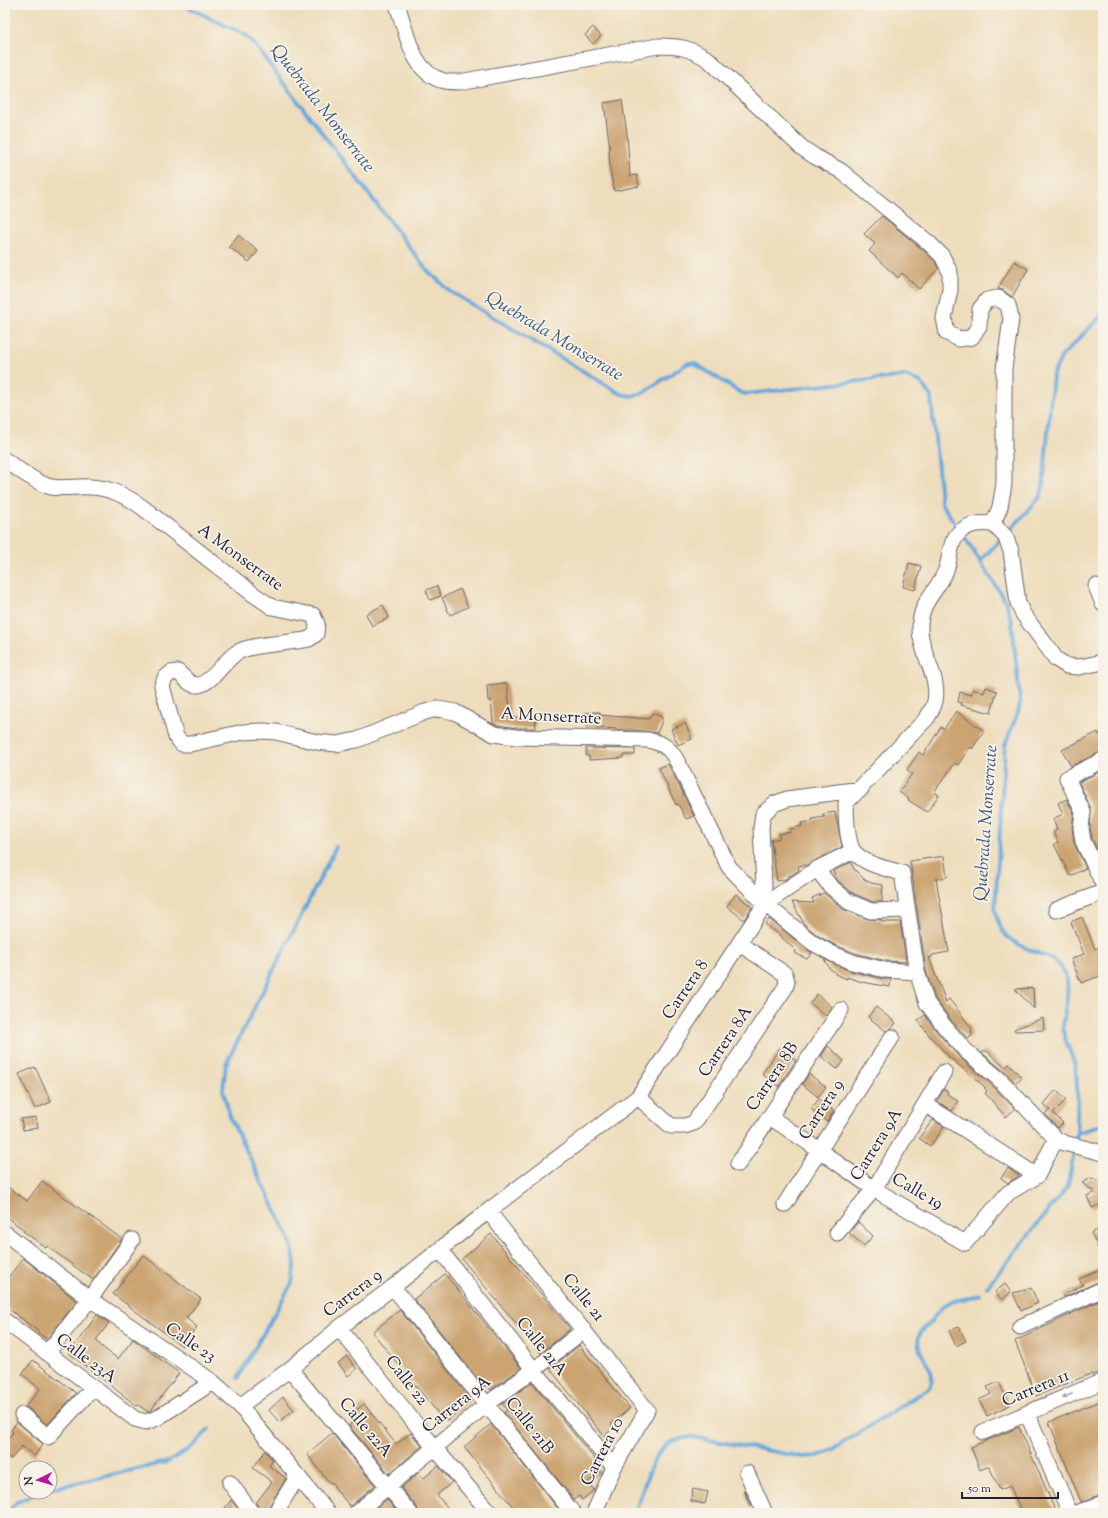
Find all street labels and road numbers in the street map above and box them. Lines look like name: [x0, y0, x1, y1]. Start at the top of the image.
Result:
street label: A Monserrate: [192, 519, 288, 597]
street label: A Monserrate: [500, 702, 602, 732]
street label: Carrera 8: [657, 955, 715, 1025]
street label: Carrera 8A: [693, 1001, 759, 1083]
street label: Carrera 8B: [741, 1037, 805, 1116]
street label: Carrera 9: [793, 1075, 851, 1145]
street label: Carrera 9A: [845, 1104, 909, 1186]
street label: Calle 19: [887, 1168, 947, 1216]
street label: Carrera 9: [319, 1264, 387, 1324]
street label: Calle 21: [556, 1269, 610, 1327]
street label: Calle 21A: [510, 1312, 572, 1382]
street label: Calle 23: [160, 1317, 220, 1369]
street label: Calle 23A: [51, 1328, 122, 1390]
street label: Calle 22: [379, 1351, 433, 1411]
street label: Carrera 11: [999, 1364, 1074, 1414]
street label: Carrera 9A: [417, 1370, 497, 1440]
street label: Calle 21B: [499, 1392, 559, 1460]
street label: Calle 22A: [333, 1393, 397, 1463]
street label: Carrera 10: [575, 1414, 631, 1490]

